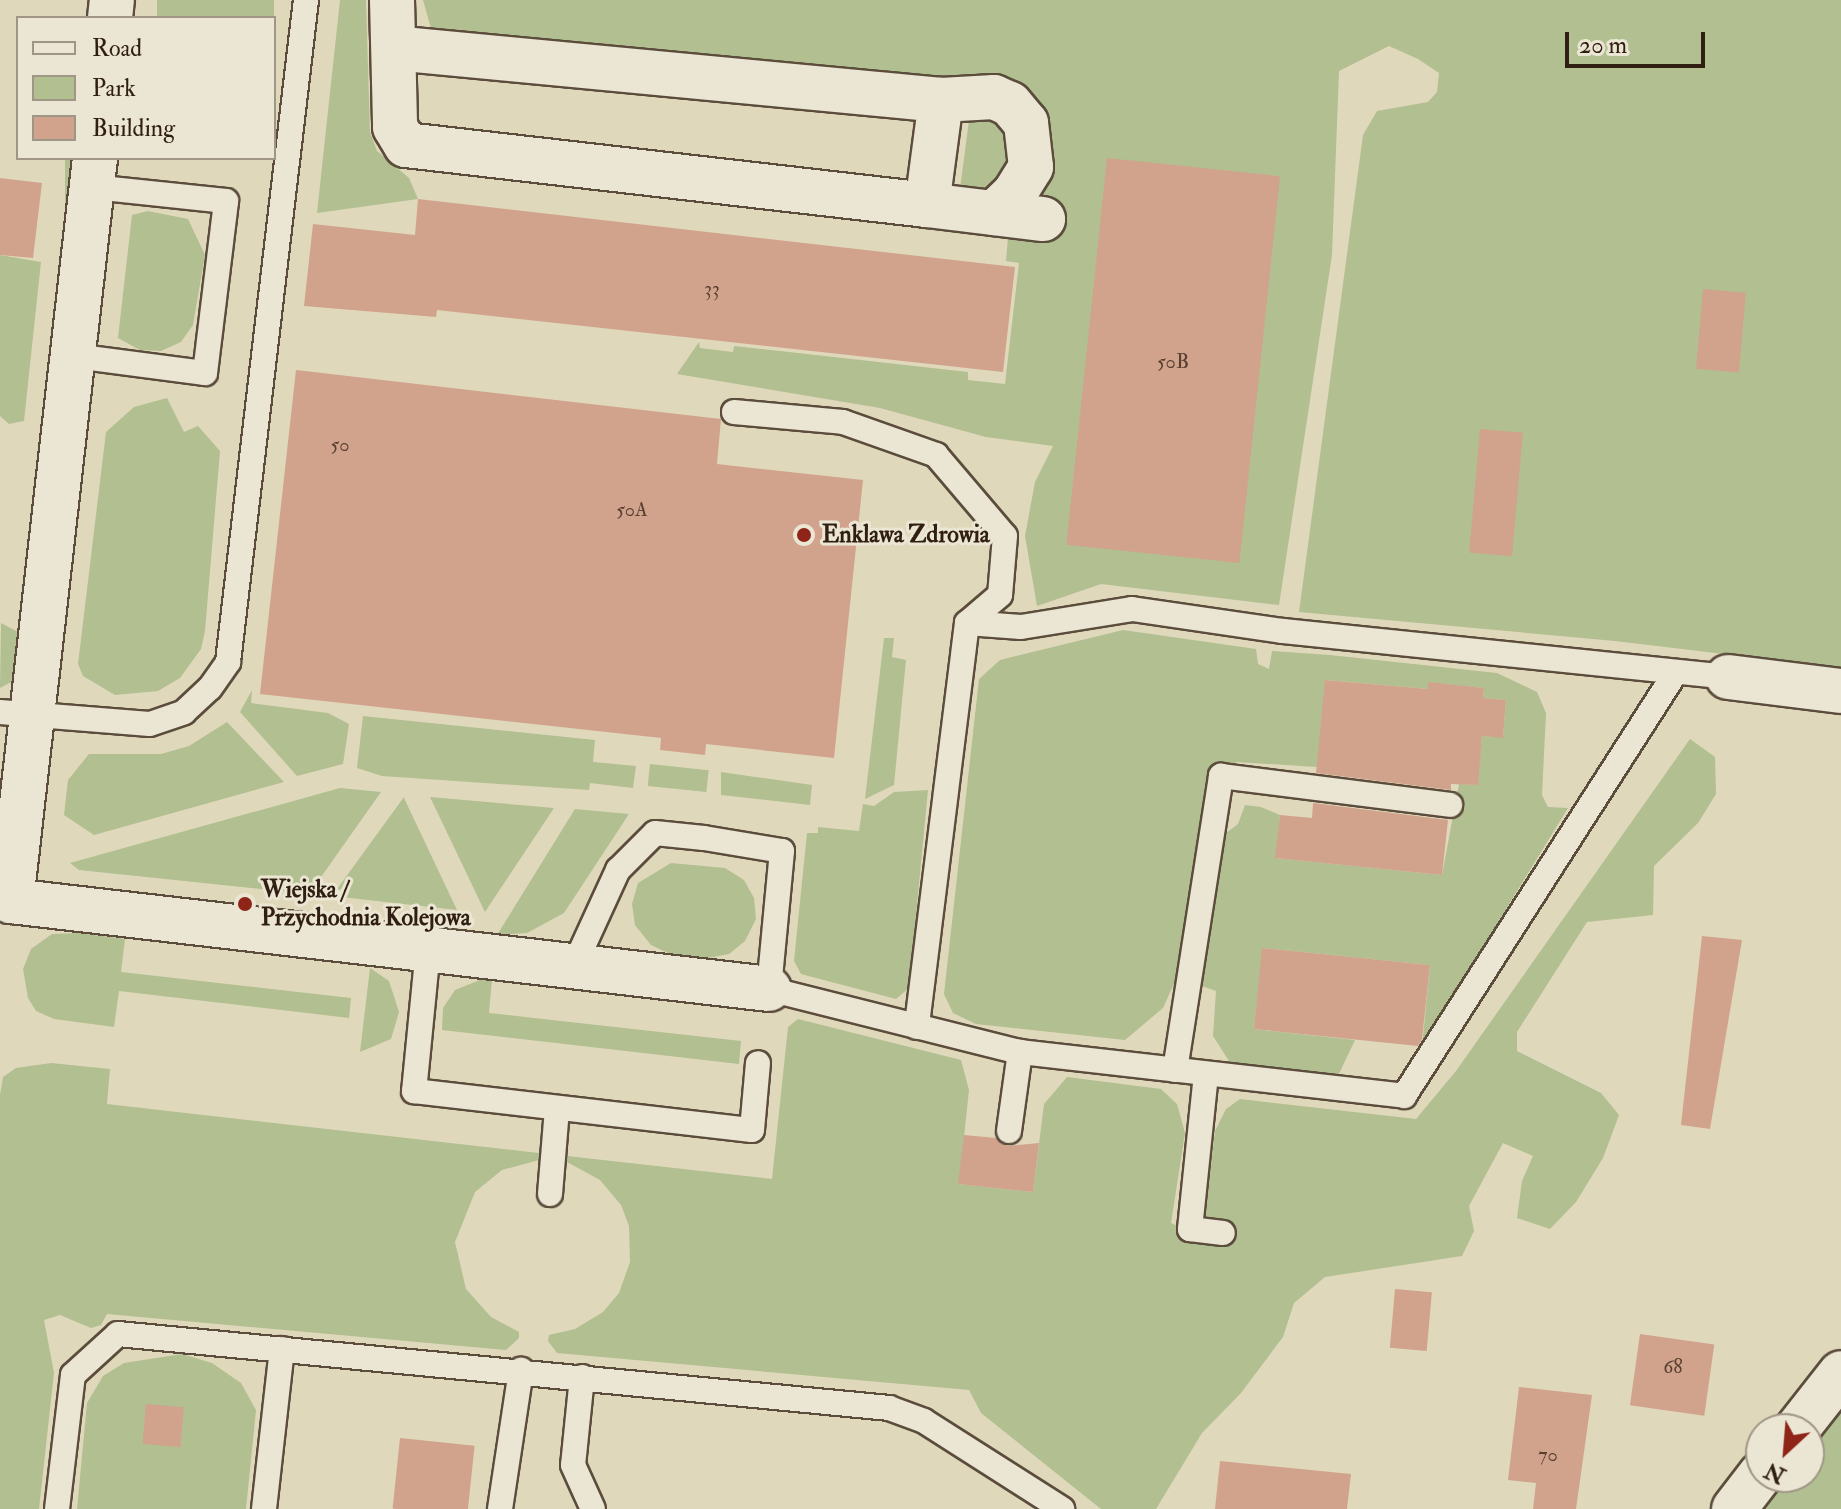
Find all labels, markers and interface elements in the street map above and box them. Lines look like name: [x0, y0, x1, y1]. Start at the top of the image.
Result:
legend: [16, 16, 276, 160]
scale bar: [1569, 16, 1709, 66]
text: 20 m: [1579, 30, 1627, 61]
text: Road: [92, 33, 142, 64]
text: Park: [92, 73, 136, 104]
text: Building: [92, 113, 175, 144]
house number: 33: [704, 276, 720, 300]
house number: 50B: [1157, 349, 1189, 373]
house number: 50: [331, 432, 349, 456]
house number: 50A: [616, 497, 648, 521]
place label: Enklawa Zdrowia: [822, 521, 990, 549]
marker: Enklawa Zdrowia: [793, 524, 815, 546]
place label: Wiejska / Przychodnia Kolejowa: [261, 876, 471, 932]
marker: Wiejska / Przychodnia Kolejowa: [236, 895, 254, 913]
house number: 68: [1663, 1354, 1683, 1378]
north arrow: [1745, 1413, 1825, 1493]
house number: 70: [1538, 1442, 1558, 1466]
text: N: [1760, 1456, 1790, 1490]

